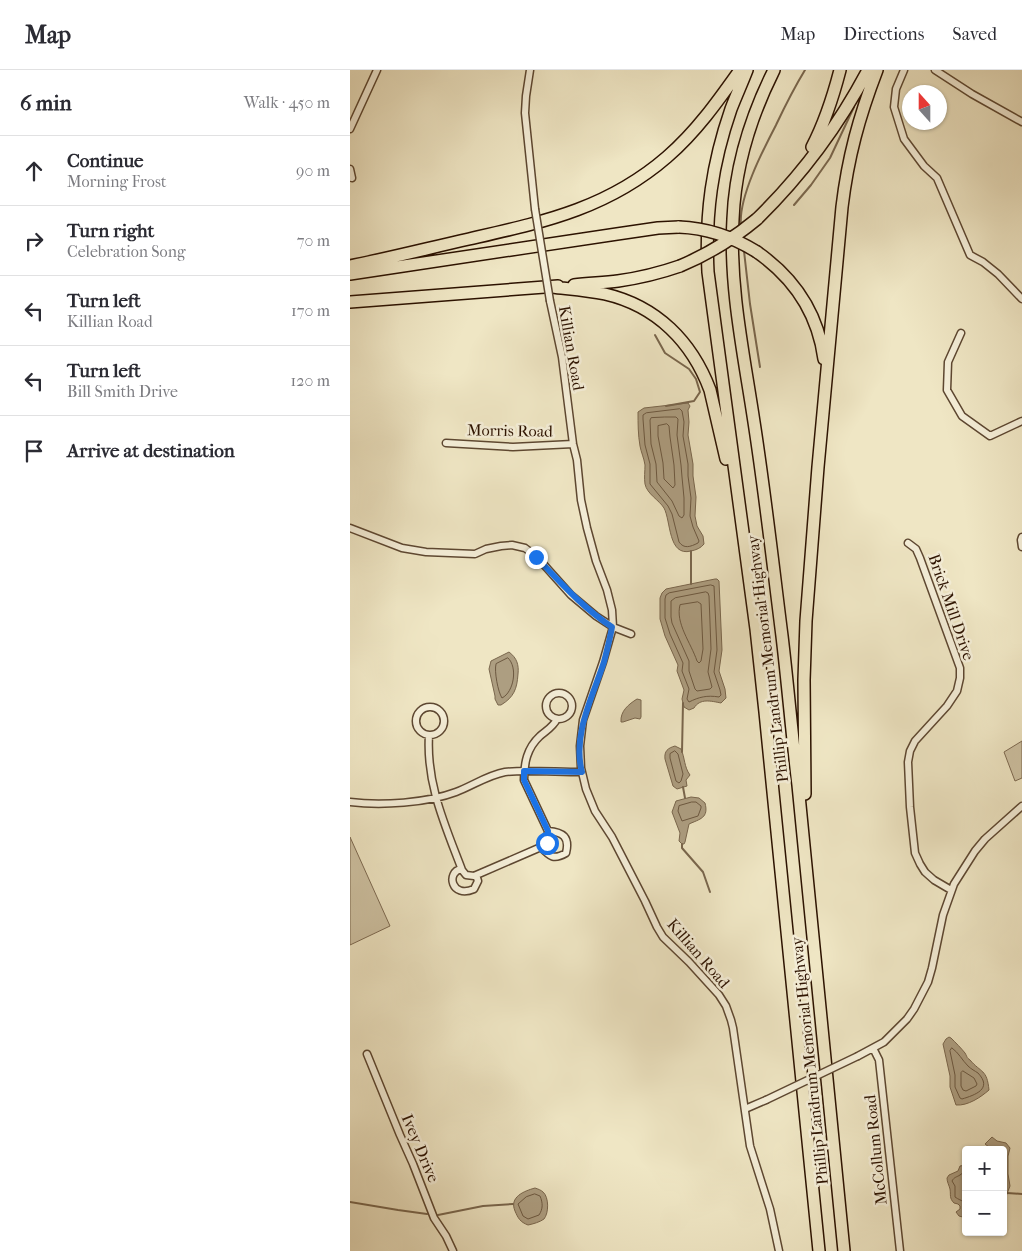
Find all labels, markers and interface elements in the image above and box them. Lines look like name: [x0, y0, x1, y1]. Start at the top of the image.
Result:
text: Map: [25, 21, 71, 49]
text: Map: [781, 24, 815, 45]
text: Directions: [843, 24, 924, 45]
text: Saved: [952, 24, 997, 45]
north arrow: [902, 85, 947, 130]
text: 6 min: [20, 91, 72, 115]
text: Walk · 450 m: [244, 93, 330, 112]
text: Continue: [67, 150, 143, 172]
icon: ahead: [20, 157, 48, 185]
text: 90 m: [296, 161, 330, 180]
text: Morning Frost: [67, 172, 167, 191]
text: Turn right: [67, 220, 154, 242]
icon: right: [20, 227, 48, 255]
text: 70 m: [297, 231, 330, 250]
text: Celebration Song: [67, 242, 185, 261]
text: Turn left: [67, 290, 141, 312]
icon: left: [20, 297, 48, 325]
text: 170 m: [291, 301, 330, 320]
street label: Killian Road: [555, 304, 588, 392]
text: Killian Road: [67, 312, 153, 331]
text: Turn left: [67, 360, 141, 382]
icon: left: [20, 367, 48, 395]
text: 120 m: [291, 371, 330, 390]
text: Bill Smith Drive: [67, 382, 178, 401]
street label: Morris Road: [467, 420, 553, 441]
icon: arrive: [20, 437, 48, 465]
text: Arrive at destination: [67, 440, 235, 462]
street label: Phillip Landrum Memorial Highway: [743, 534, 792, 784]
route end: [525, 546, 548, 569]
street label: Brick Mill Drive: [924, 551, 979, 663]
route start: [536, 832, 559, 855]
street label: Killian Road: [663, 915, 734, 992]
street label: Phillip Landrum Memorial Highway: [787, 936, 832, 1186]
street label: McCollum Road: [860, 1094, 891, 1206]
street label: Ivey Drive: [398, 1111, 443, 1185]
map controls: [962, 1146, 1007, 1236]
button: +: [962, 1146, 1007, 1191]
button: −: [962, 1191, 1007, 1236]

